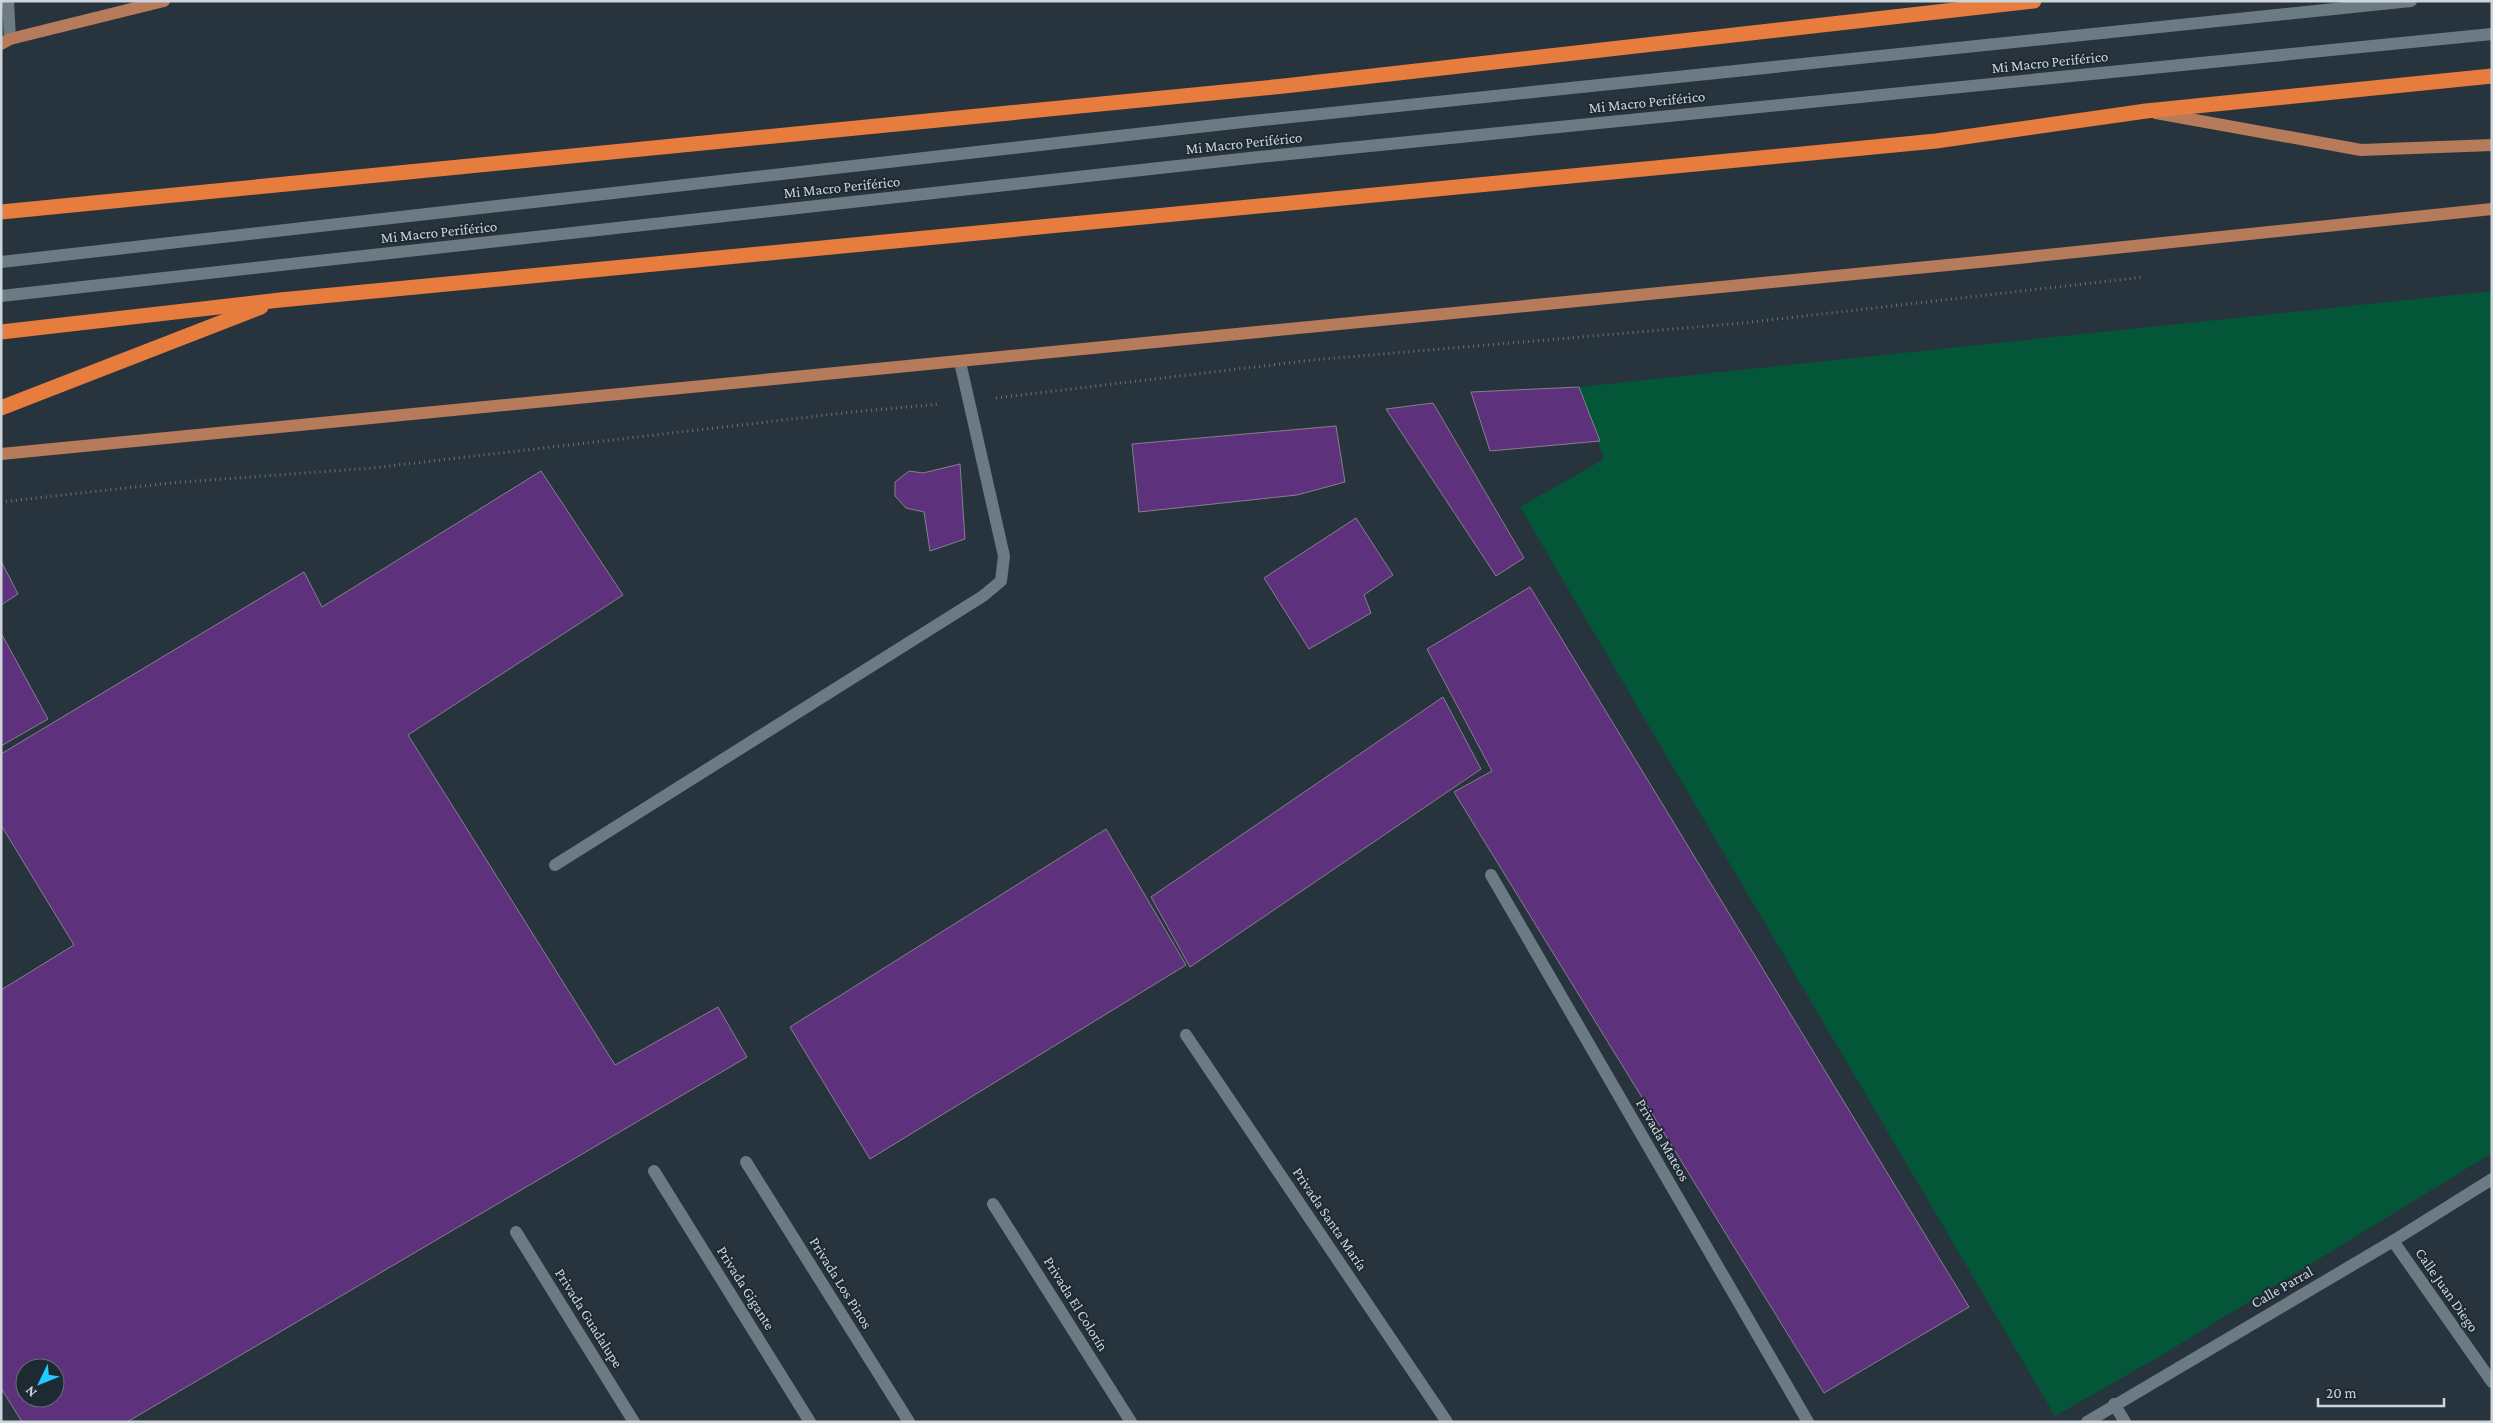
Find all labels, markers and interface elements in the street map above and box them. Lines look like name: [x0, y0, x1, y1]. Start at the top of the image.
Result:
street label: Mi Macro Periférico: [1991, 48, 2109, 76]
street label: Mi Macro Periférico: [1588, 88, 1706, 116]
street label: Mi Macro Periférico: [1185, 129, 1303, 157]
street label: Mi Macro Periférico: [783, 173, 901, 201]
street label: Mi Macro Periférico: [380, 218, 498, 246]
street label: Privada Mateos: [1633, 1096, 1693, 1184]
street label: Privada Santa María: [1290, 1165, 1370, 1273]
street label: Privada Los Pinos: [806, 1234, 876, 1332]
street label: Privada Gigante: [713, 1243, 778, 1333]
street label: Calle Juan Diego: [2411, 1245, 2482, 1335]
street label: Privada El Colorín: [1041, 1254, 1111, 1354]
street label: Calle Parral: [2248, 1263, 2316, 1311]
street label: Privada Guadalupe: [551, 1266, 626, 1371]
north arrow: [15, 1358, 65, 1408]
scale bar: [2318, 1376, 2444, 1408]
text: N: [21, 1383, 40, 1401]
text: 20 m: [2326, 1385, 2357, 1401]

